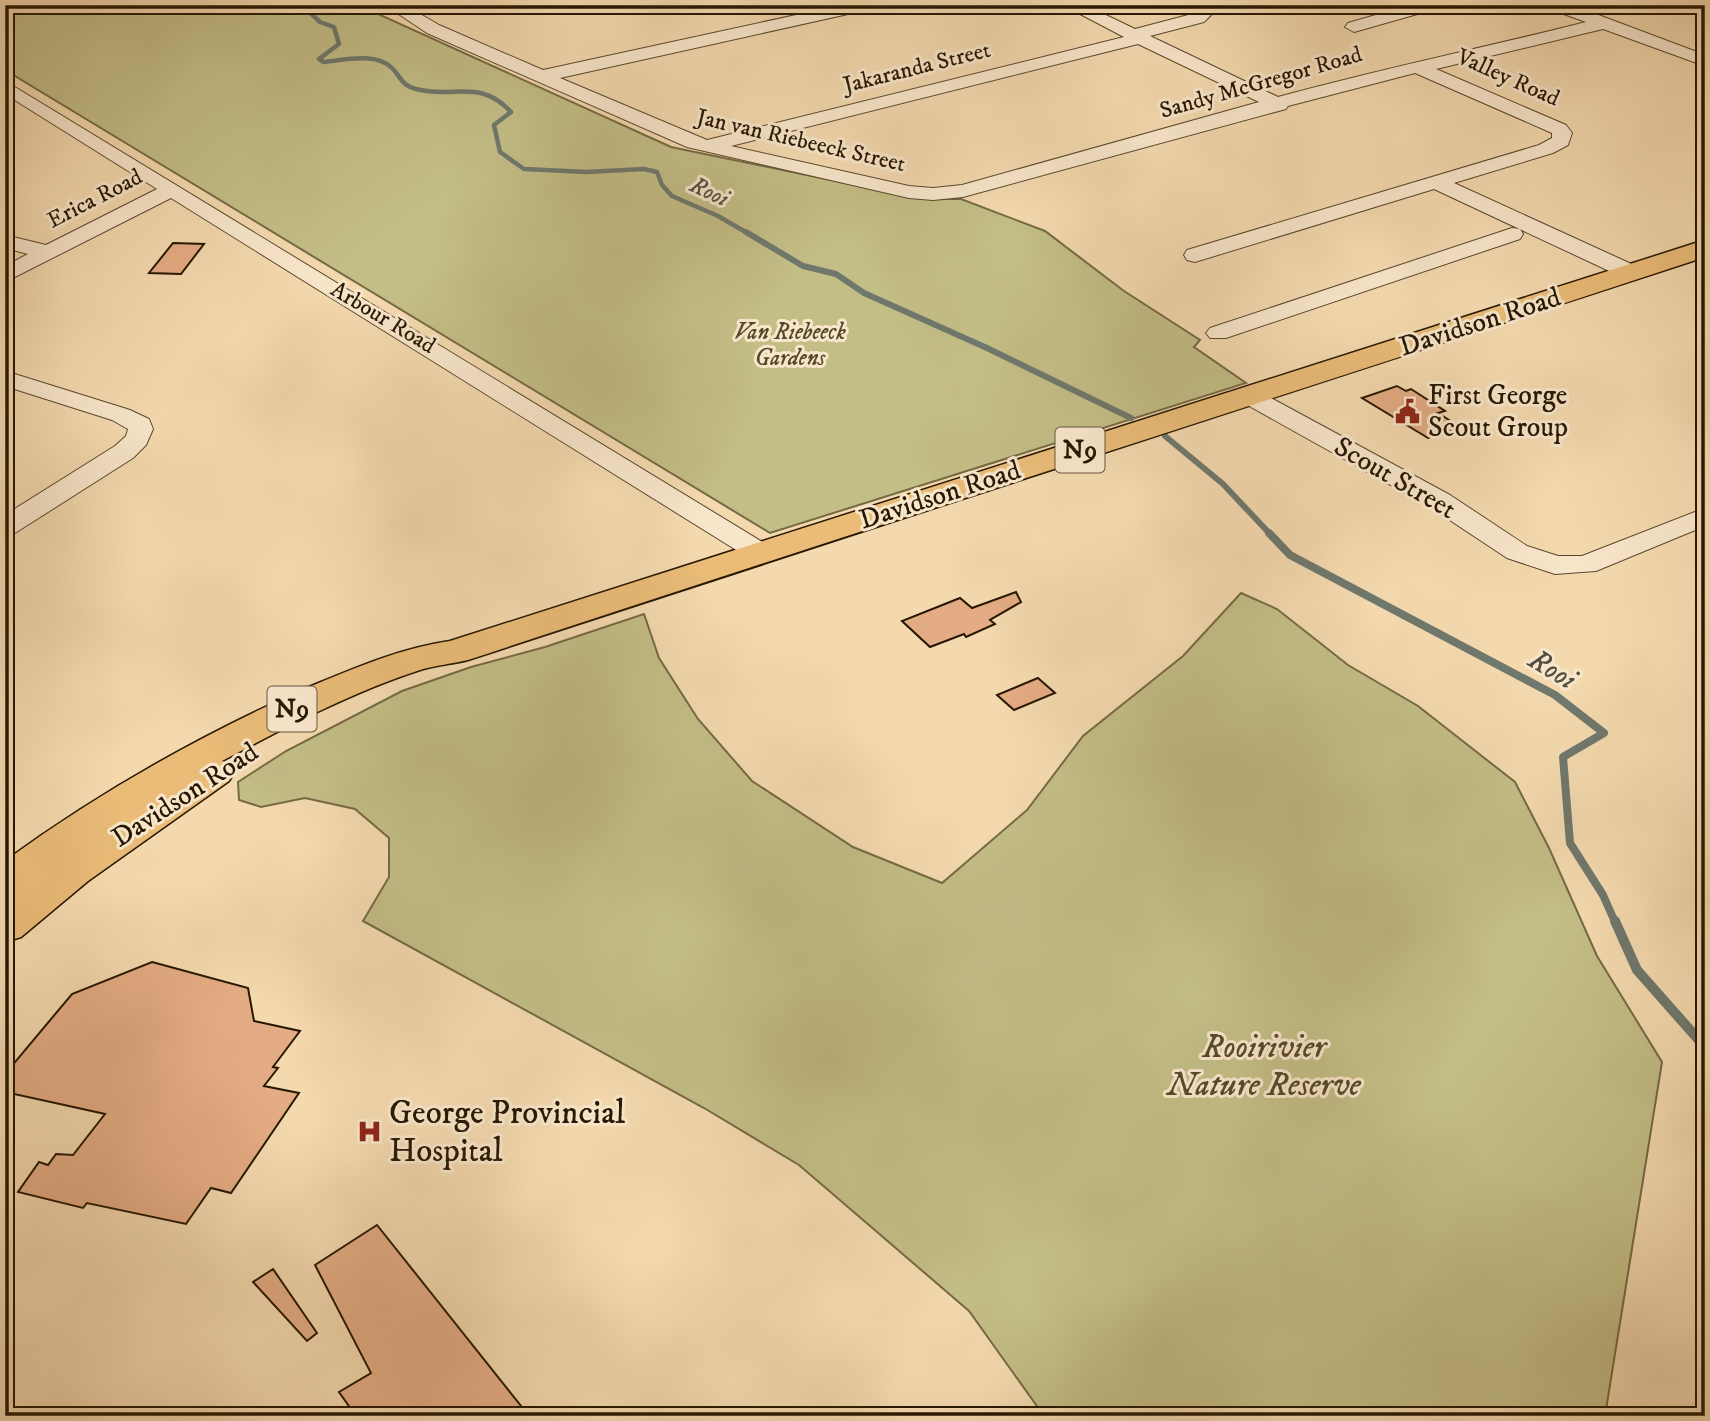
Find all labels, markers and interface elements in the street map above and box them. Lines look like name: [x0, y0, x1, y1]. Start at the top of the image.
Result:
street label: Jakaranda Street: [839, 36, 994, 101]
street label: Sandy McGregor Road: [1156, 40, 1366, 126]
street label: Valley Road: [1451, 42, 1564, 114]
street label: Jan van Riebeeck Street: [692, 102, 908, 179]
street label: Erica Road: [43, 162, 148, 235]
water label: Rooi: [684, 170, 735, 215]
street label: Arbour Road: [325, 275, 441, 361]
street label: Davidson Road: [1395, 279, 1565, 365]
park label: Van Riebeeck Gardens: [734, 318, 846, 373]
place label: First George Scout Group: [1428, 378, 1568, 445]
public building icon: First George Scout Group: [1394, 397, 1422, 425]
road number: N9: [1056, 428, 1104, 472]
street label: Scout Street: [1328, 429, 1462, 527]
street label: Davidson Road: [855, 452, 1025, 538]
water label: Rooi: [1521, 641, 1584, 700]
road number: N9: [268, 687, 316, 732]
street label: Davidson Road: [105, 735, 265, 855]
park label: Rooirivier Nature Reserve: [1165, 1027, 1362, 1106]
place label: George Provincial Hospital: [389, 1093, 625, 1172]
hospital icon: George Provincial Hospital: [355, 1118, 383, 1146]

